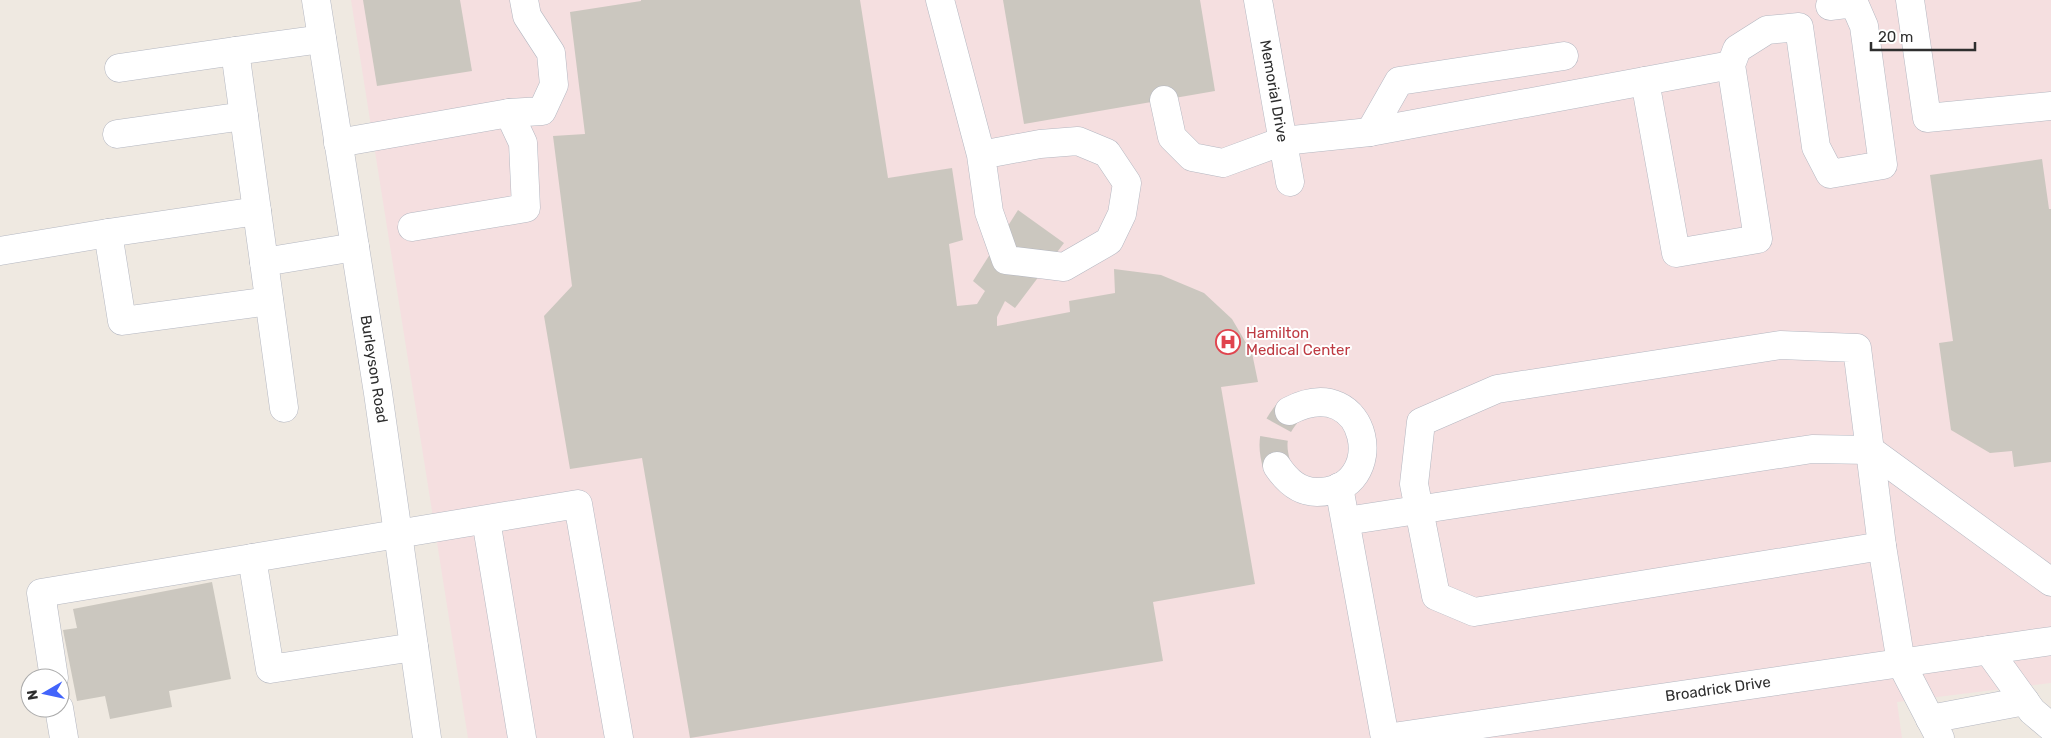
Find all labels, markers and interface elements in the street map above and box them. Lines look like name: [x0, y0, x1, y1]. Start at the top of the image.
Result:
scale bar: [1871, 20, 1975, 52]
text: 20 m: [1878, 28, 1913, 46]
street label: Memorial Drive: [1256, 39, 1292, 143]
street label: Burleyson Road: [357, 314, 391, 424]
place label: Hamilton Medical Center: [1246, 324, 1350, 359]
hospital icon: Hamilton Medical Center: [1215, 329, 1241, 355]
north arrow: [20, 668, 70, 718]
street label: Broadrick Drive: [1664, 673, 1772, 705]
text: N: [23, 689, 42, 701]

